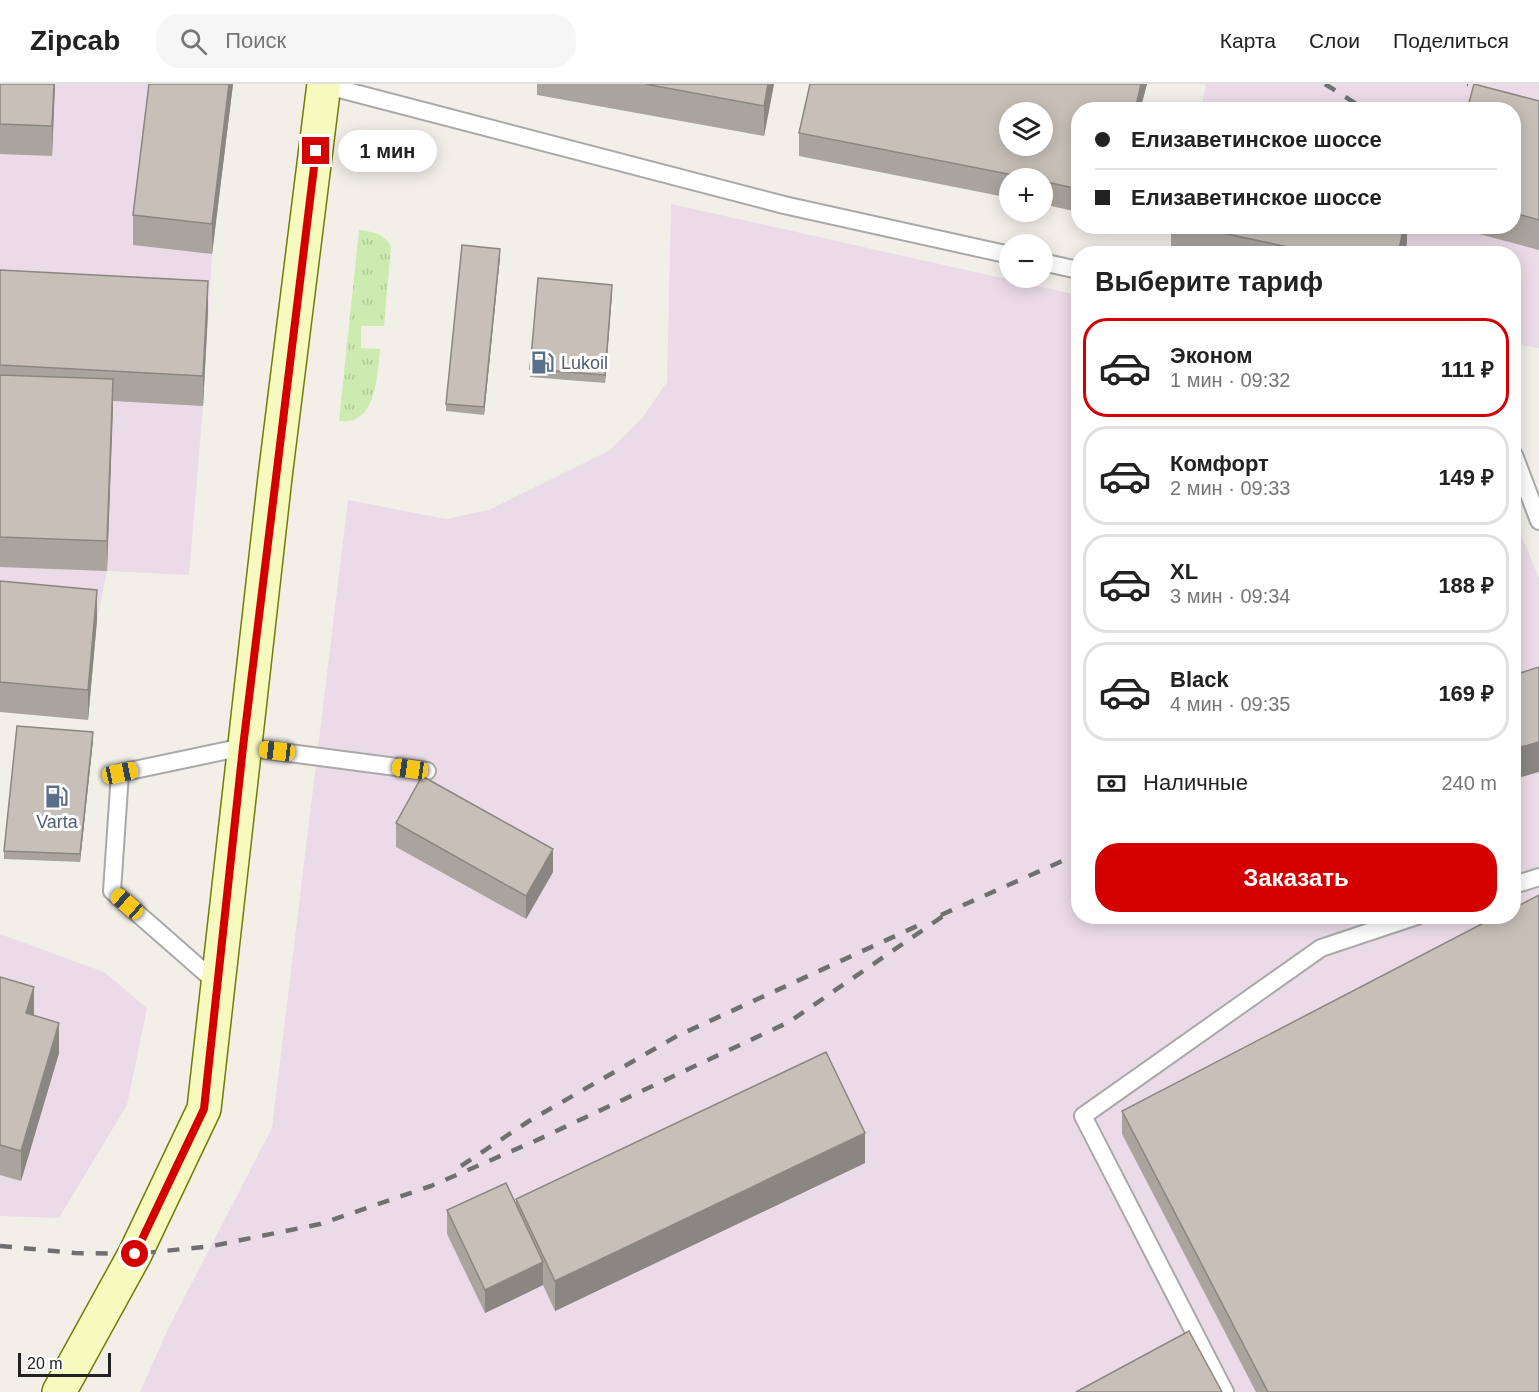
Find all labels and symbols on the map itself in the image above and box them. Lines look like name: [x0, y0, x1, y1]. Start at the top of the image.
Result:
callout: 1 мин: [337, 130, 436, 172]
route end: [302, 137, 329, 164]
fuel station icon: Lukoil: [530, 350, 556, 376]
place label: Lukoil: [561, 353, 608, 373]
car: [258, 740, 296, 762]
car: [391, 758, 429, 780]
car: [101, 760, 139, 786]
fuel station icon: Varta: [44, 783, 70, 809]
place label: Varta: [36, 812, 79, 832]
car: [108, 885, 146, 923]
route start: [121, 1240, 148, 1267]
scale bar: [18, 1350, 111, 1378]

